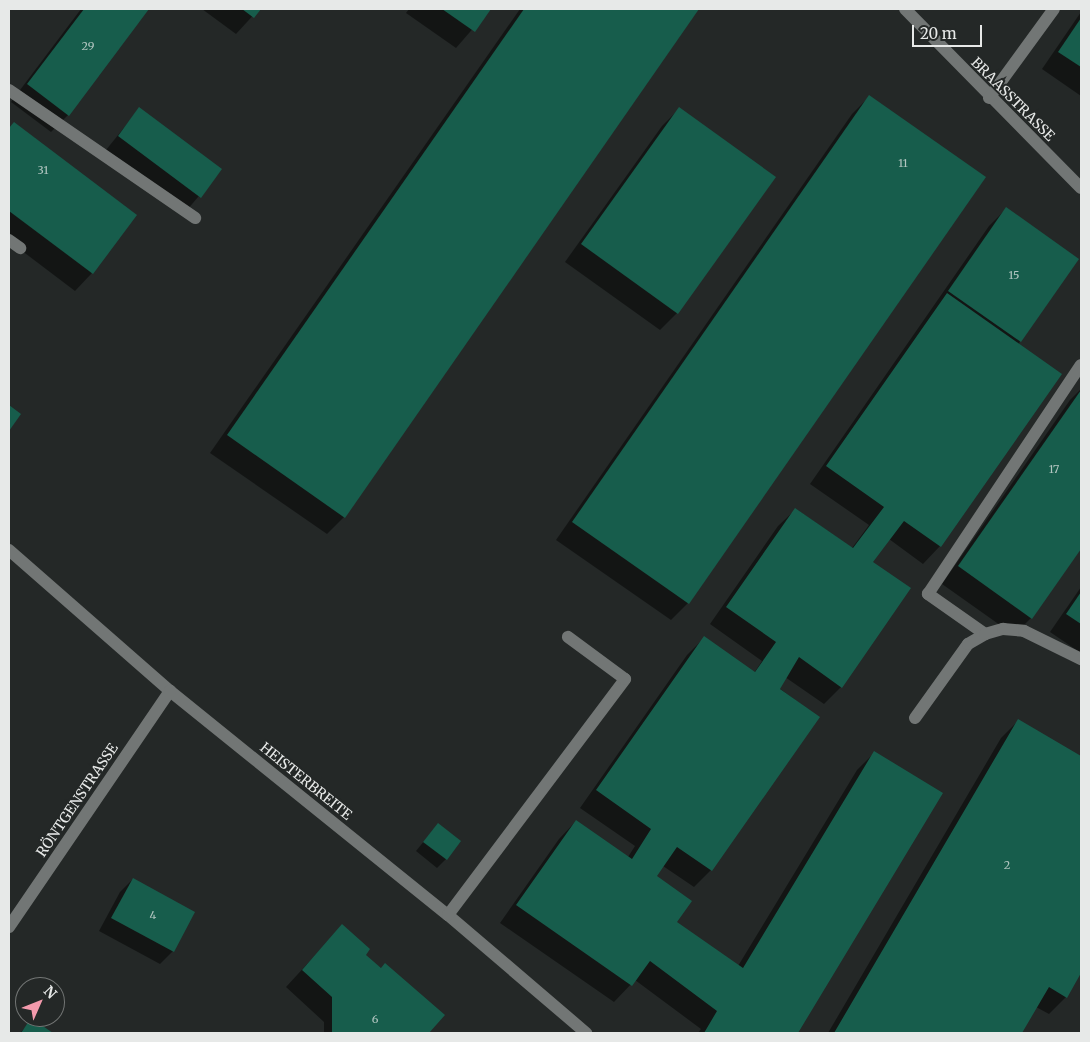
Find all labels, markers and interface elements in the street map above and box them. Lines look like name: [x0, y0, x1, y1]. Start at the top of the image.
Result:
scale bar: [915, 15, 985, 47]
text: 20 m: [920, 24, 957, 43]
house number: 29: [82, 39, 94, 53]
street label: BRAASSTRASSE: [968, 54, 1058, 144]
house number: 11: [898, 156, 908, 170]
house number: 31: [38, 163, 48, 177]
house number: 15: [1008, 268, 1020, 282]
house number: 17: [1049, 462, 1059, 476]
street label: HEISTERBREITE: [257, 739, 355, 823]
street label: RÖNTGENSTRASSE: [33, 740, 121, 860]
house number: 2: [1004, 858, 1010, 872]
house number: 4: [150, 908, 156, 922]
north arrow: [15, 977, 65, 1027]
text: N: [40, 982, 60, 1003]
house number: 6: [372, 1012, 378, 1026]

